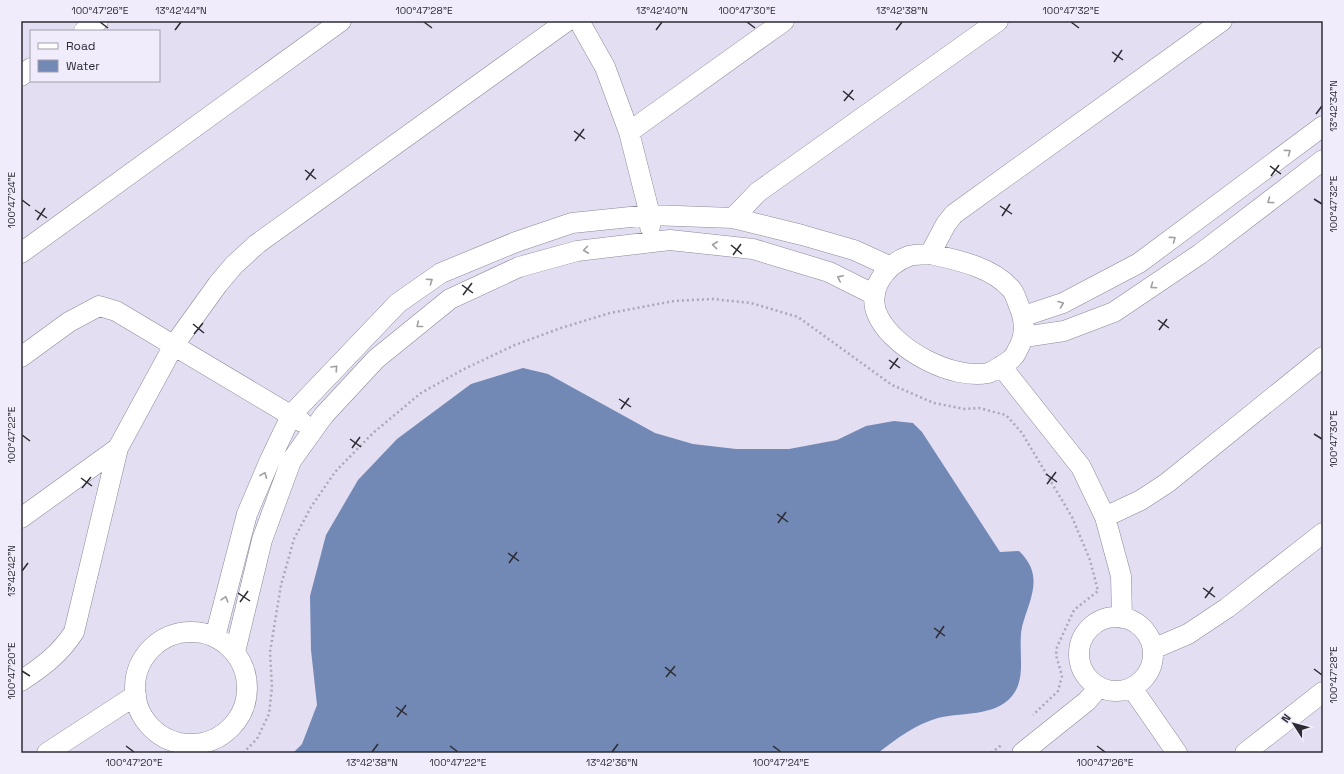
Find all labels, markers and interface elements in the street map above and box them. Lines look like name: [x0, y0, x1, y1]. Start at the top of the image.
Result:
text: 100°47'26"E: [72, 4, 129, 17]
text: 13°42'44"N: [155, 4, 207, 17]
text: 100°47'28"E: [395, 4, 453, 17]
text: 13°42'40"N: [636, 4, 688, 17]
text: 100°47'30"E: [718, 4, 776, 17]
text: 13°42'38"N: [876, 4, 928, 17]
text: 100°47'32"E: [1043, 4, 1100, 17]
legend: [30, 30, 160, 82]
text: Road: [66, 38, 95, 54]
text: Water: [66, 58, 100, 74]
text: 13°42'34"N: [1327, 80, 1340, 132]
one-way arrow: [1283, 150, 1290, 157]
text: 100°47'24"E: [5, 171, 18, 228]
text: 100°47'32"E: [1327, 175, 1340, 232]
one-way arrow: [1267, 196, 1274, 203]
one-way arrow: [1168, 236, 1175, 243]
one-way arrow: [712, 241, 718, 250]
one-way arrow: [583, 245, 589, 254]
one-way arrow: [837, 275, 845, 282]
one-way arrow: [426, 279, 433, 286]
one-way arrow: [1151, 281, 1158, 288]
one-way arrow: [1057, 300, 1064, 308]
one-way arrow: [416, 320, 423, 327]
one-way arrow: [330, 366, 337, 373]
text: 100°47'22"E: [5, 406, 18, 463]
text: 100°47'30"E: [1327, 410, 1340, 468]
one-way arrow: [259, 472, 267, 479]
text: 13°42'42"N: [5, 545, 18, 597]
one-way arrow: [220, 596, 229, 603]
text: 100°47'20"E: [5, 642, 18, 700]
text: 100°47'28"E: [1327, 646, 1340, 704]
north arrow: [1274, 704, 1314, 744]
text: N: [1278, 711, 1294, 725]
text: 100°47'20"E: [105, 756, 163, 769]
text: 13°42'38"N: [346, 756, 398, 769]
text: 100°47'22"E: [430, 756, 487, 769]
text: 13°42'36"N: [586, 756, 638, 769]
text: 100°47'24"E: [753, 756, 810, 769]
text: 100°47'26"E: [1077, 756, 1134, 769]

